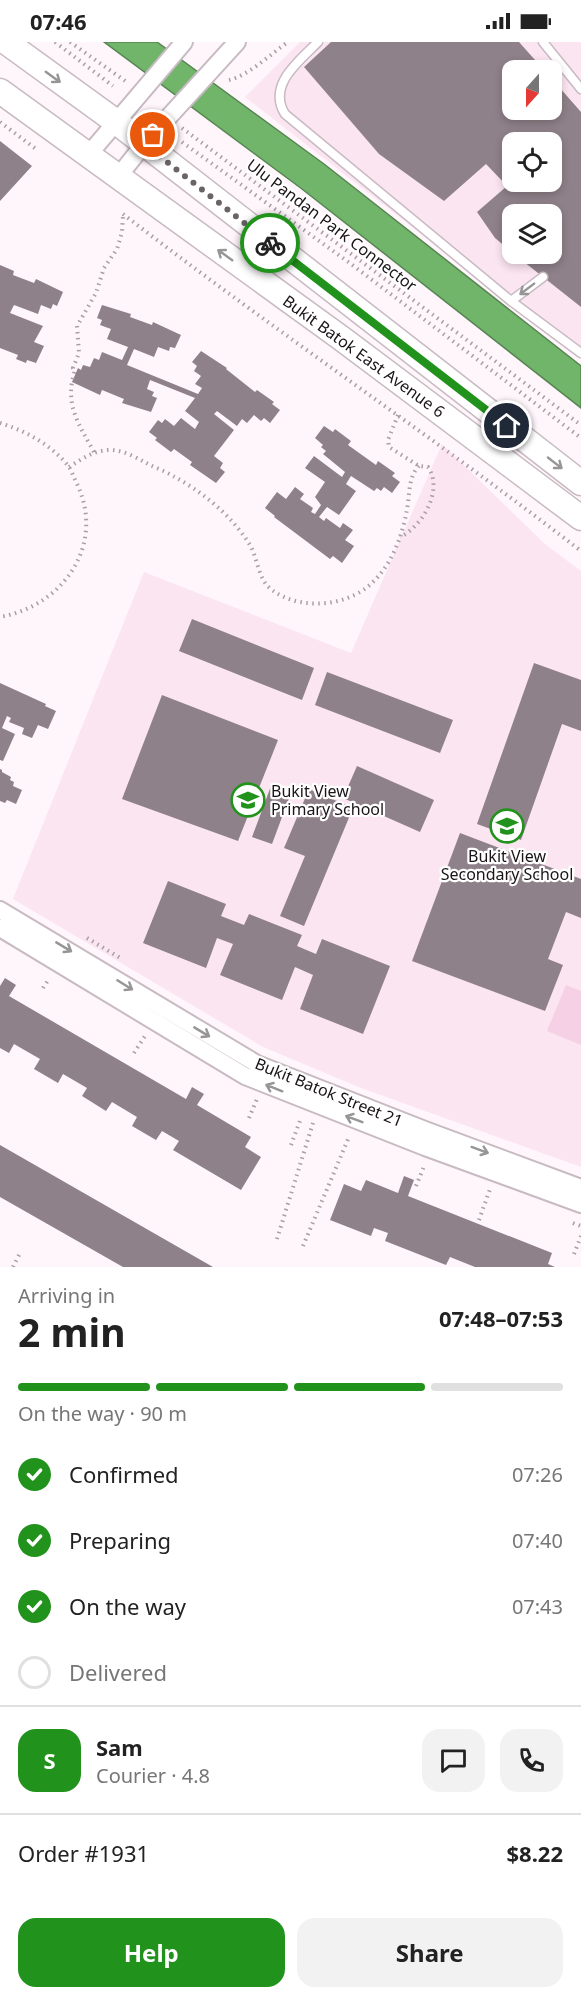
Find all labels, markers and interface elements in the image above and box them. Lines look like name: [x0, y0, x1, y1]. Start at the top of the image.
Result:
text: 07:46: [30, 6, 87, 36]
north arrow: [502, 60, 562, 120]
map controls: [502, 60, 562, 264]
one-way arrow: [45, 70, 61, 83]
pin: [127, 109, 178, 160]
icon: bag: [136, 118, 169, 151]
button: locate: [502, 132, 562, 192]
street label: Ulu Pandan Park Connector: [242, 154, 422, 296]
button: layers: [502, 204, 562, 264]
courier: [240, 213, 300, 273]
icon: bike: [254, 227, 287, 260]
one-way arrow: [218, 249, 234, 261]
one-way arrow: [520, 283, 536, 296]
street label: Bukit Batok East Avenue 6: [278, 290, 450, 422]
pin: [481, 400, 532, 451]
icon: home: [490, 409, 523, 442]
one-way arrow: [547, 457, 563, 469]
place label: Bukit View Primary School: [271, 780, 384, 820]
school or university icon: Bukit View Primary School: [230, 782, 266, 818]
school or university icon: Bukit View Secondary School: [489, 808, 525, 844]
place label: Bukit View Secondary School: [441, 845, 573, 885]
one-way arrow: [55, 942, 72, 954]
one-way arrow: [116, 980, 133, 992]
one-way arrow: [193, 1026, 210, 1038]
street label: Bukit Batok Street 21: [252, 1052, 406, 1132]
one-way arrow: [265, 1082, 284, 1093]
one-way arrow: [345, 1113, 364, 1124]
one-way arrow: [470, 1145, 489, 1156]
text: Arriving in: [18, 1282, 115, 1309]
text: 07:48–07:53: [439, 1303, 563, 1333]
text: 2 min: [18, 1305, 125, 1358]
text: On the way · 90 m: [18, 1400, 187, 1427]
icon: check: [18, 1458, 51, 1491]
text: Confirmed: [69, 1459, 179, 1489]
text: 07:26: [512, 1461, 563, 1488]
icon: check: [18, 1524, 51, 1557]
text: Preparing: [69, 1525, 171, 1555]
text: 07:40: [512, 1527, 563, 1554]
icon: check: [18, 1590, 51, 1623]
text: On the way: [69, 1591, 186, 1621]
text: 07:43: [512, 1593, 563, 1620]
text: Delivered: [69, 1657, 167, 1687]
button: chat: [422, 1729, 485, 1792]
button: phone: [500, 1729, 563, 1792]
text: Sam: [96, 1732, 143, 1762]
text: S: [43, 1745, 56, 1775]
text: Courier · 4.8: [96, 1762, 210, 1789]
text: Order #1931: [18, 1838, 149, 1868]
text: $8.22: [506, 1838, 563, 1868]
button: Help: [18, 1918, 285, 1987]
button: Share: [297, 1918, 563, 1987]

